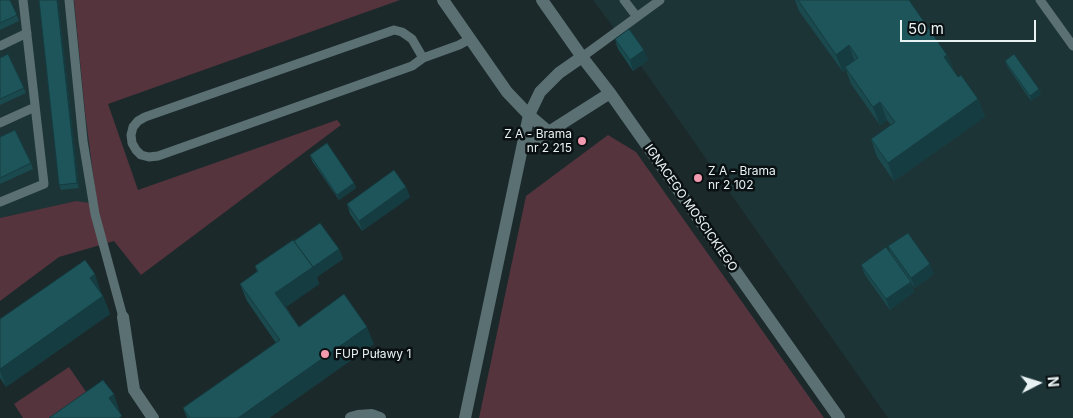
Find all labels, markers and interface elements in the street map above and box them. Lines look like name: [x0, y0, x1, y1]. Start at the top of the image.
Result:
scale bar: [903, 10, 1039, 42]
text: 50 m: [908, 19, 944, 38]
place label: Z A - Brama nr 2 215: [504, 127, 572, 155]
marker: Z A - Brama nr 2 215: [576, 135, 588, 147]
street label: IGNACEGO MOŚCICKIEGO: [642, 142, 740, 274]
place label: Z A - Brama nr 2 102: [708, 164, 776, 192]
marker: Z A - Brama nr 2 102: [692, 172, 704, 184]
place label: FUP Puławy 1: [335, 347, 411, 361]
marker: FUP Puławy 1: [319, 348, 331, 360]
north arrow: [1013, 358, 1063, 408]
text: N: [1045, 376, 1062, 388]

